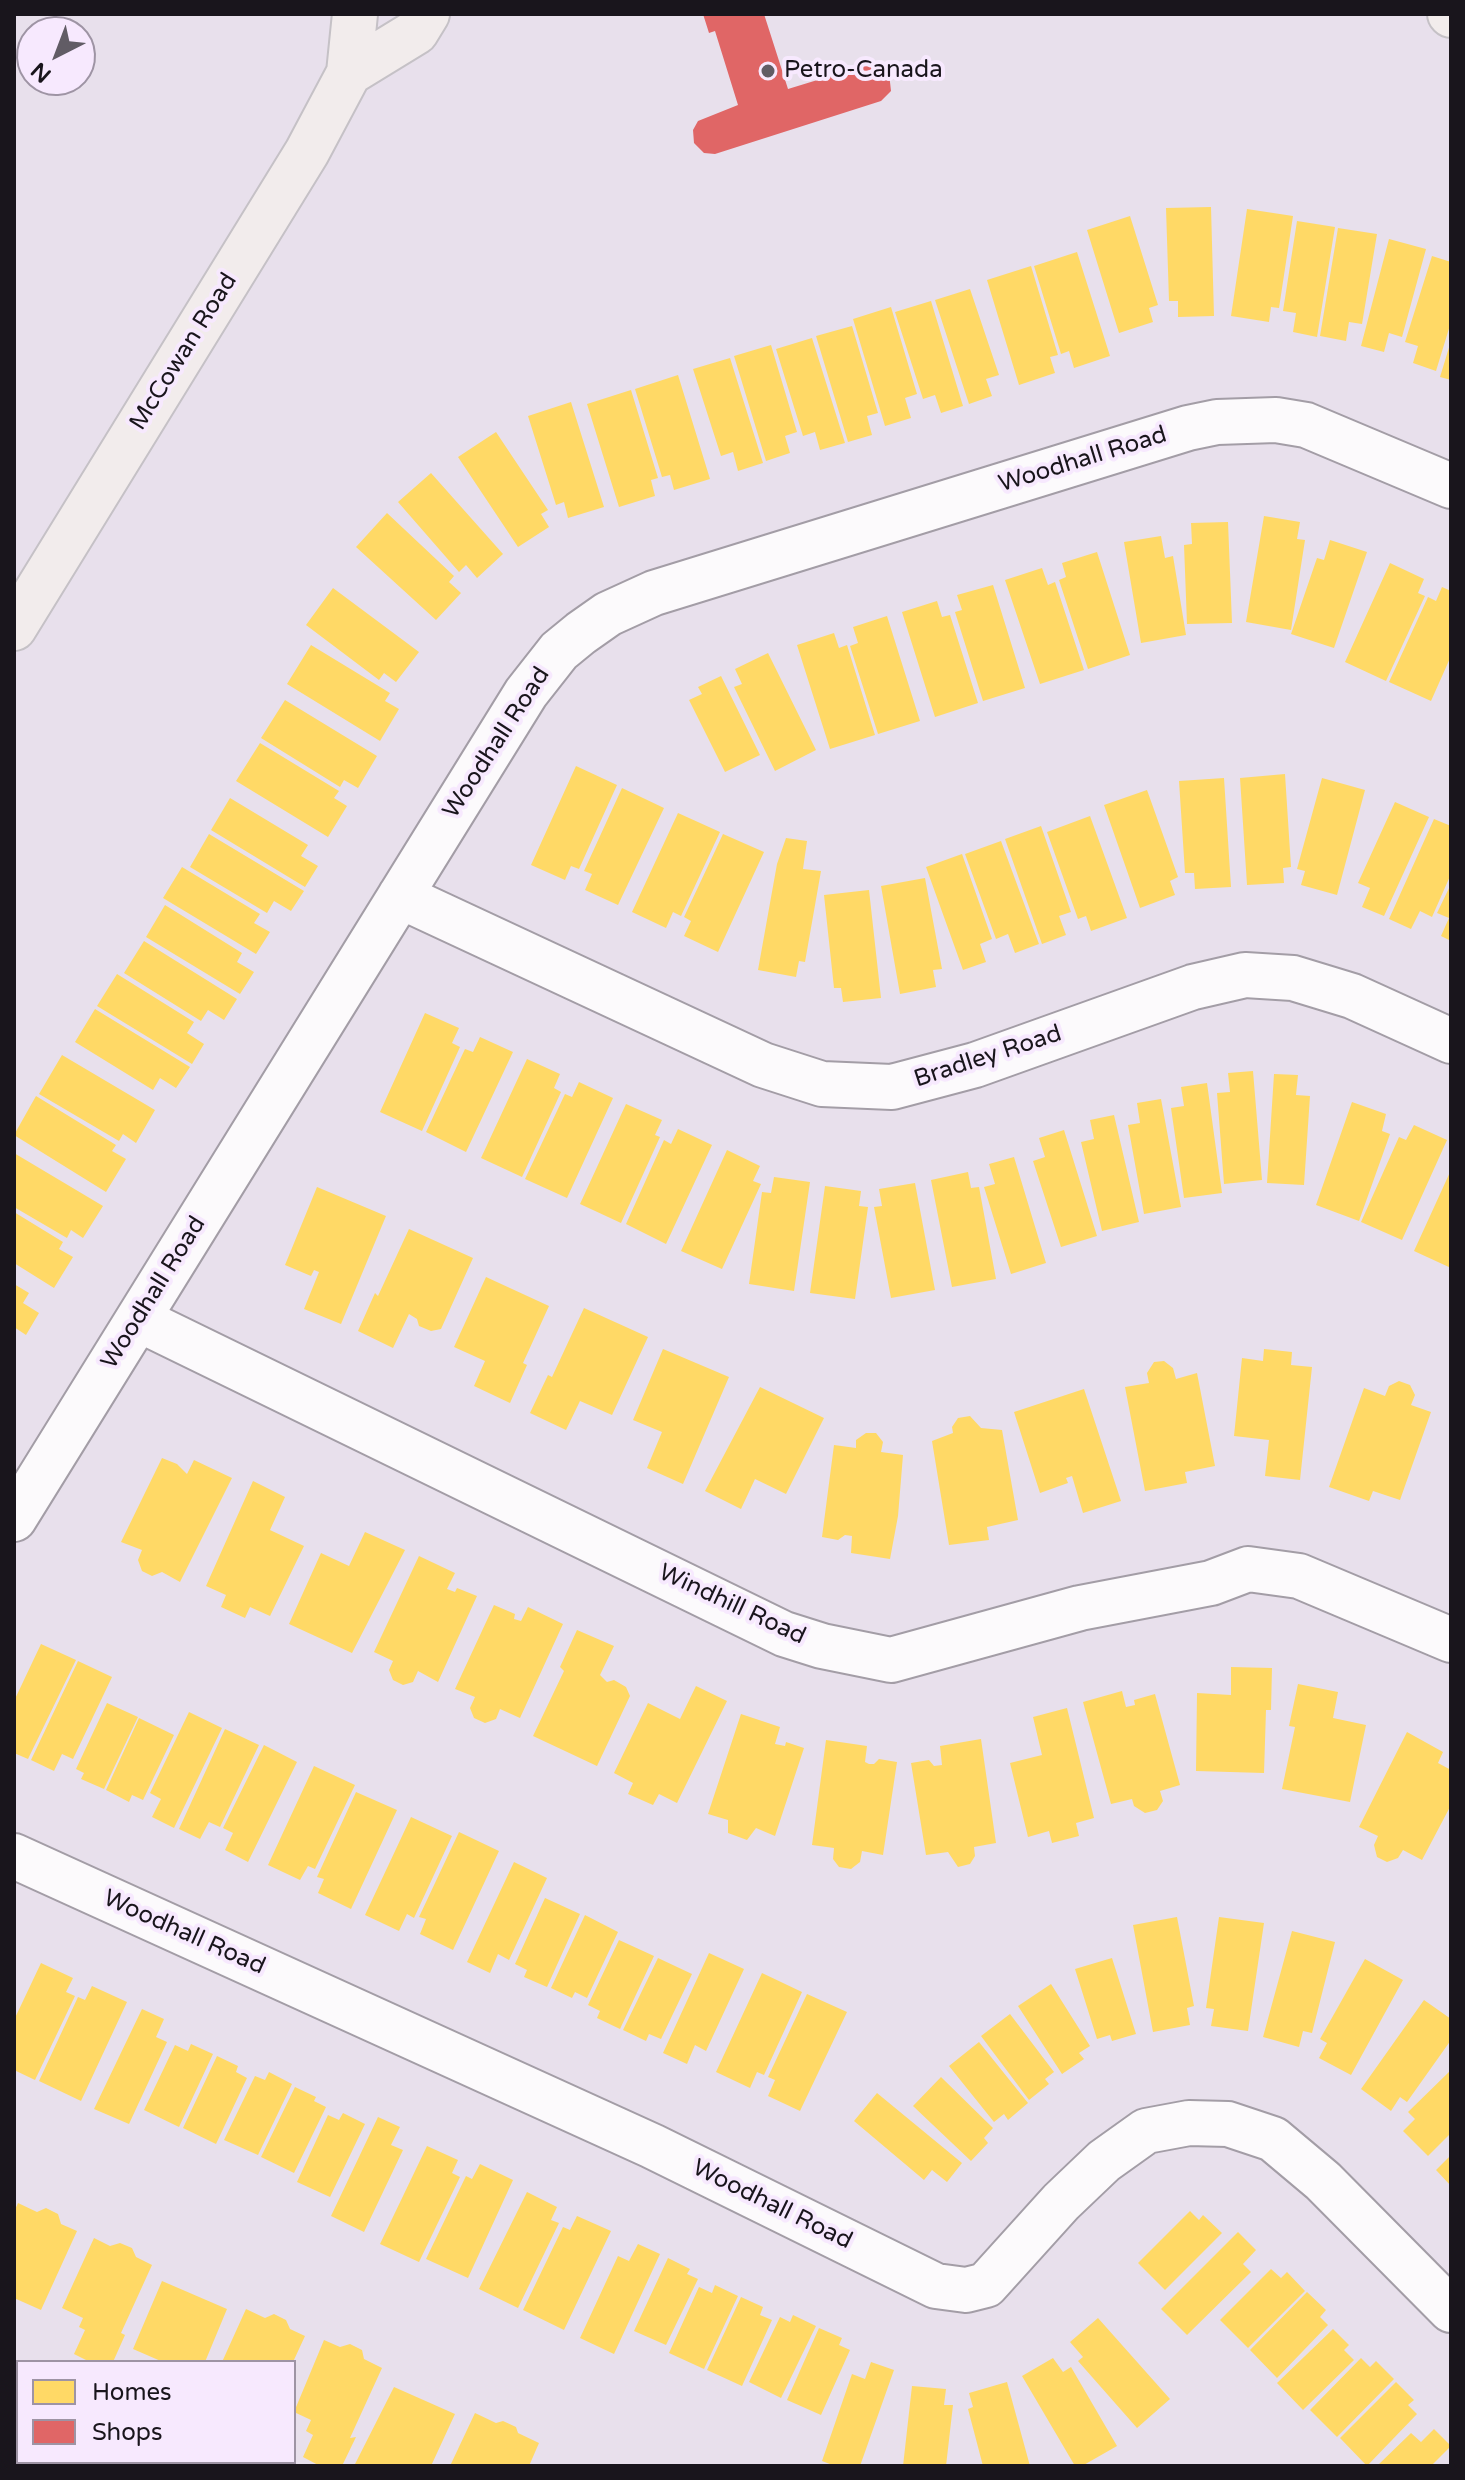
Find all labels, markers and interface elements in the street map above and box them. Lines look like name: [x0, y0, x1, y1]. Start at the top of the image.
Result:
north arrow: [16, 16, 96, 96]
text: N: [26, 57, 57, 88]
place label: Petro-Canada: [784, 57, 943, 85]
marker: Petro-Canada: [759, 62, 777, 80]
street label: McCowan Road: [124, 268, 244, 436]
street label: Woodhall Road: [996, 421, 1170, 499]
street label: Woodhall Road: [438, 662, 556, 824]
street label: Bradley Road: [911, 1020, 1065, 1094]
street label: Woodhall Road: [96, 1212, 212, 1374]
street label: Windhill Road: [654, 1558, 810, 1652]
street label: Woodhall Road: [99, 1884, 269, 1982]
street label: Woodhall Road: [687, 2154, 857, 2256]
legend: [16, 2360, 296, 2464]
text: Homes: [92, 2378, 172, 2407]
text: Shops: [92, 2418, 162, 2447]

